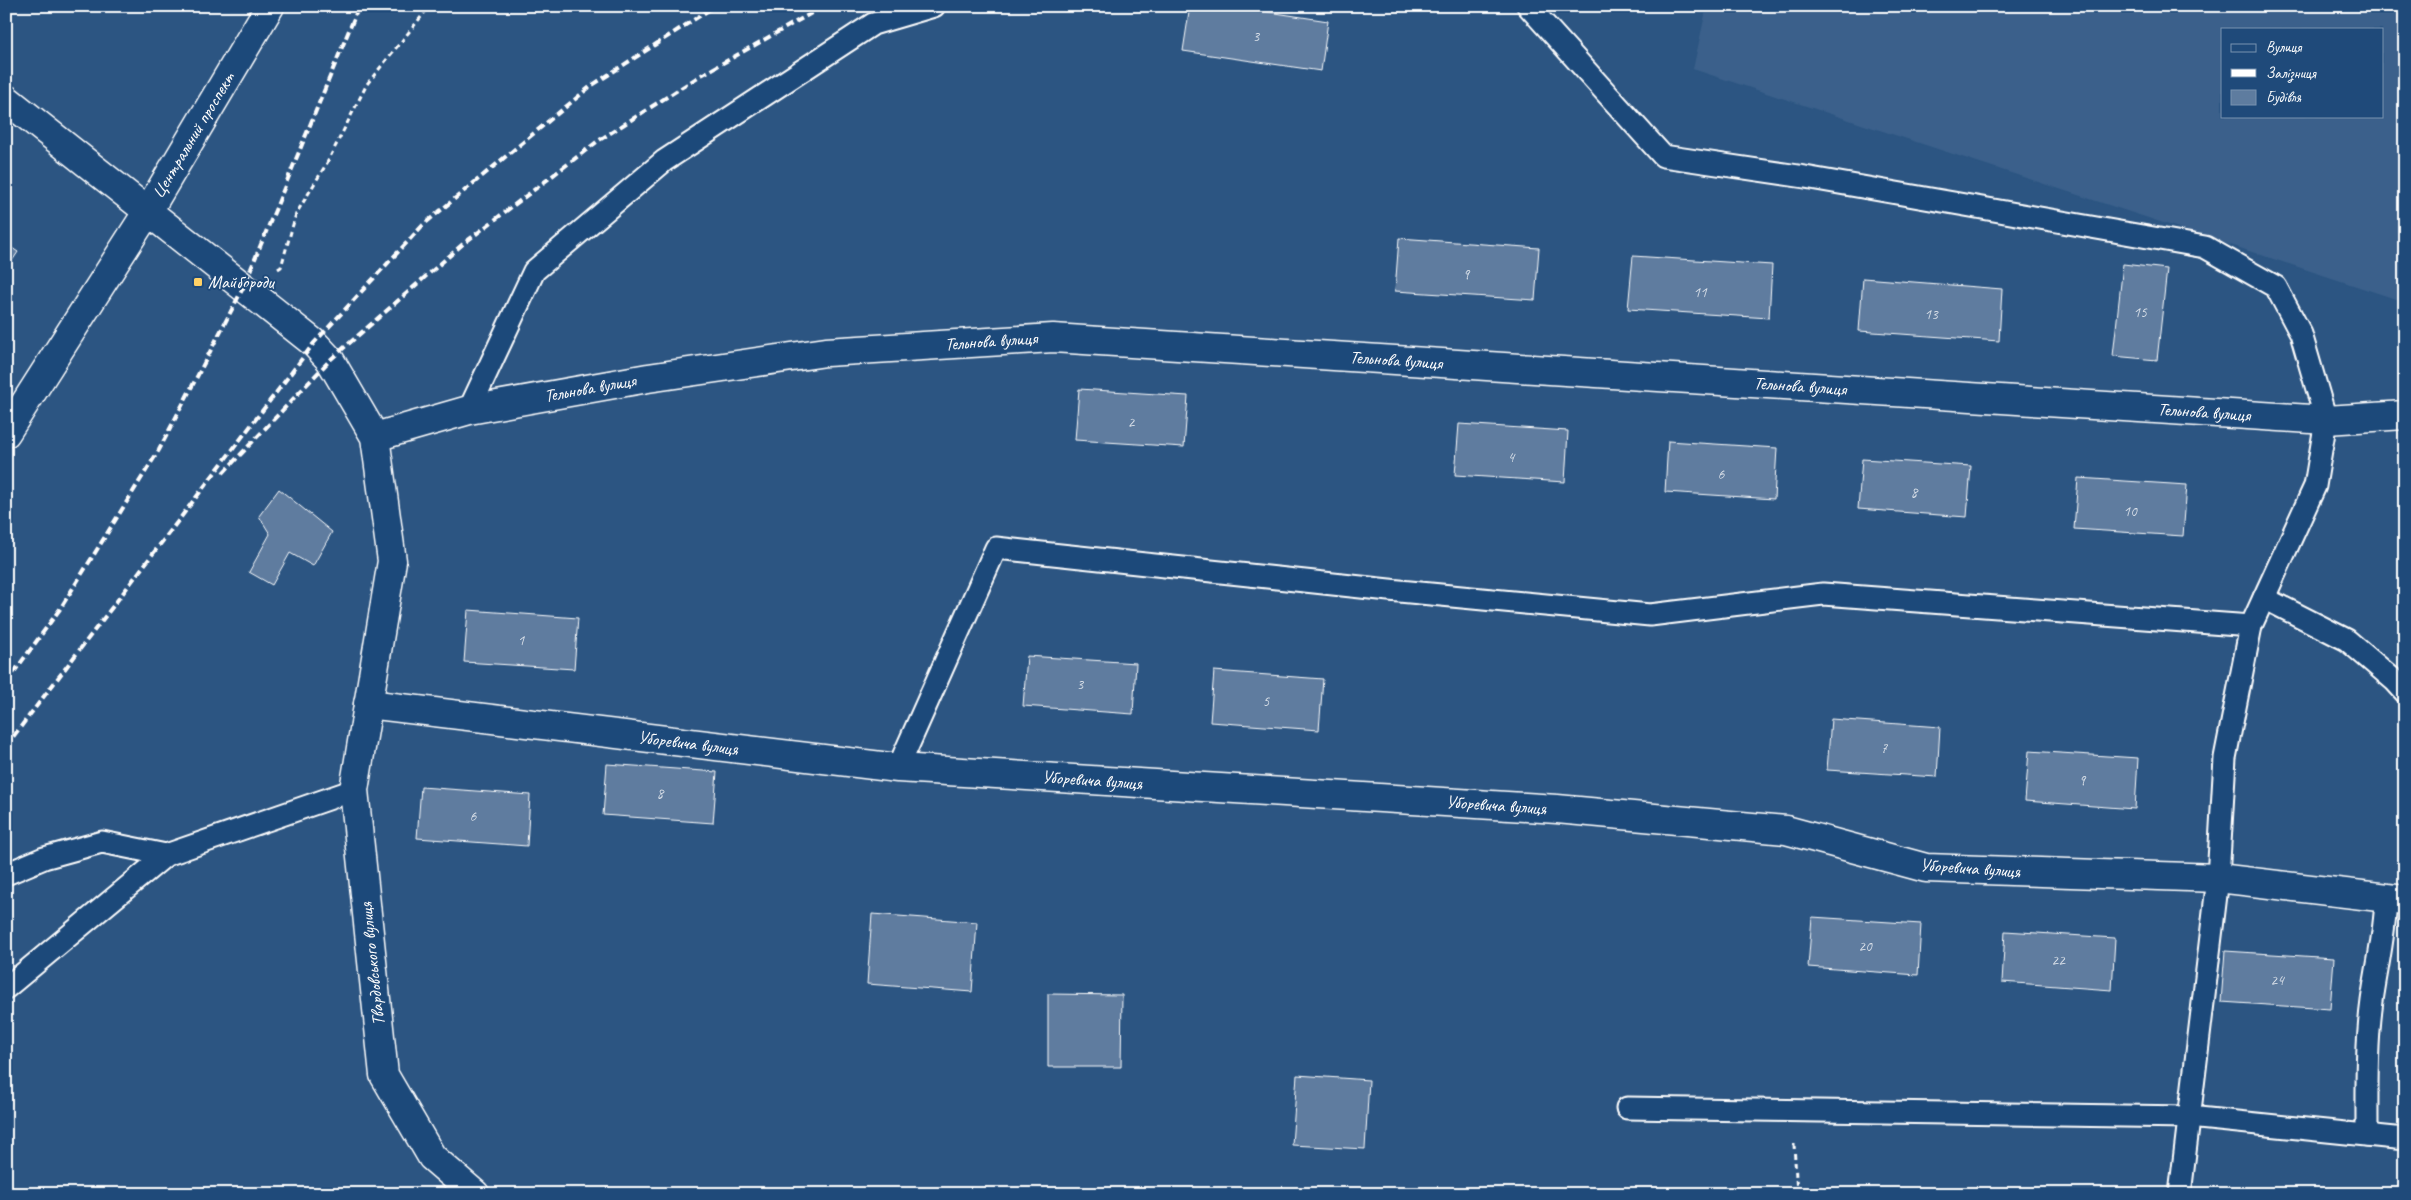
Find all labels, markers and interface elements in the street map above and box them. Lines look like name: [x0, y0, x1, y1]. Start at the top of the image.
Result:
house number: 3: [1253, 27, 1261, 46]
legend: [2221, 28, 2384, 118]
text: Вулиця: [2266, 38, 2303, 57]
text: Залізниця: [2266, 64, 2317, 83]
street label: Центральний проспект: [147, 67, 240, 202]
text: Будівля: [2266, 88, 2301, 107]
house number: 9: [1463, 265, 1471, 284]
place label: Майбороди: [208, 271, 275, 293]
marker: Майбороди: [192, 276, 204, 288]
house number: 11: [1693, 283, 1708, 302]
house number: 15: [2133, 303, 2148, 322]
house number: 13: [1924, 305, 1939, 324]
street label: Тельнова вулиця: [944, 327, 1040, 355]
street label: Тельнова вулиця: [1349, 346, 1445, 374]
street label: Тельнова вулиця: [542, 369, 639, 407]
street label: Тельнова вулиця: [1753, 372, 1849, 400]
street label: Тельнова вулиця: [2157, 398, 2253, 426]
house number: 2: [1128, 413, 1136, 432]
house number: 4: [1508, 448, 1516, 467]
house number: 6: [1718, 465, 1726, 484]
house number: 8: [1911, 483, 1919, 502]
house number: 10: [2123, 502, 2138, 521]
house number: 1: [518, 631, 526, 650]
house number: 3: [1077, 675, 1085, 694]
house number: 5: [1263, 692, 1271, 711]
street label: Уборевича вулиця: [637, 726, 741, 760]
house number: 7: [1881, 739, 1889, 758]
street label: Уборевича вулиця: [1041, 766, 1144, 795]
house number: 9: [2079, 771, 2087, 790]
house number: 8: [657, 784, 665, 803]
street label: Уборевича вулиця: [1445, 791, 1548, 820]
house number: 6: [470, 807, 478, 826]
street label: Уборевича вулиця: [1919, 854, 2022, 883]
street label: Твардовського вулиця: [354, 900, 389, 1027]
house number: 20: [1858, 937, 1873, 956]
house number: 22: [2051, 951, 2066, 970]
house number: 24: [2270, 971, 2285, 990]

